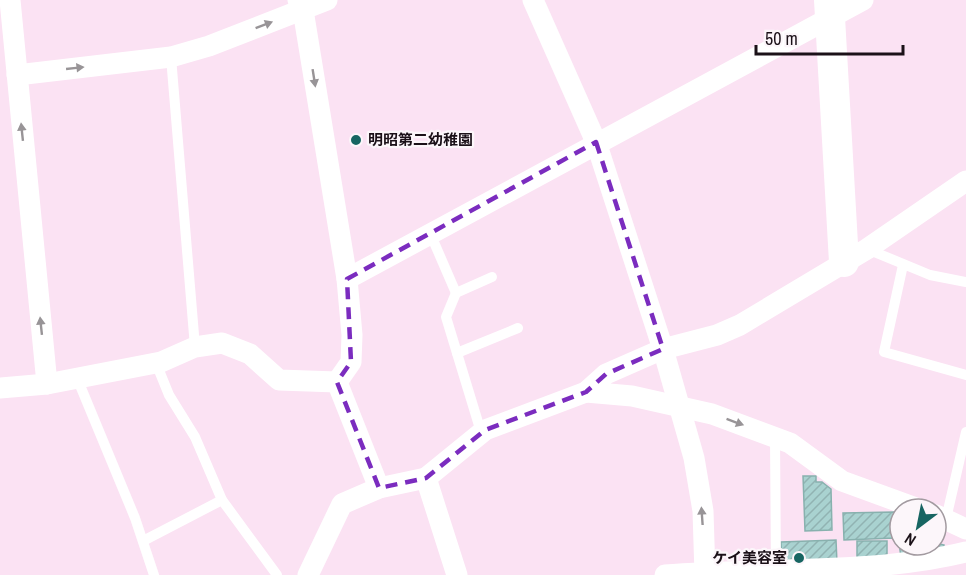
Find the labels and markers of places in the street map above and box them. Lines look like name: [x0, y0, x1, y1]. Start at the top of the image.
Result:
place label: 明昭第二幼稚園: [368, 129, 473, 150]
marker: 明昭第二幼稚園: [349, 133, 363, 147]
place label: ケイ美容室: [712, 547, 787, 568]
marker: ケイ美容室: [792, 551, 806, 565]

